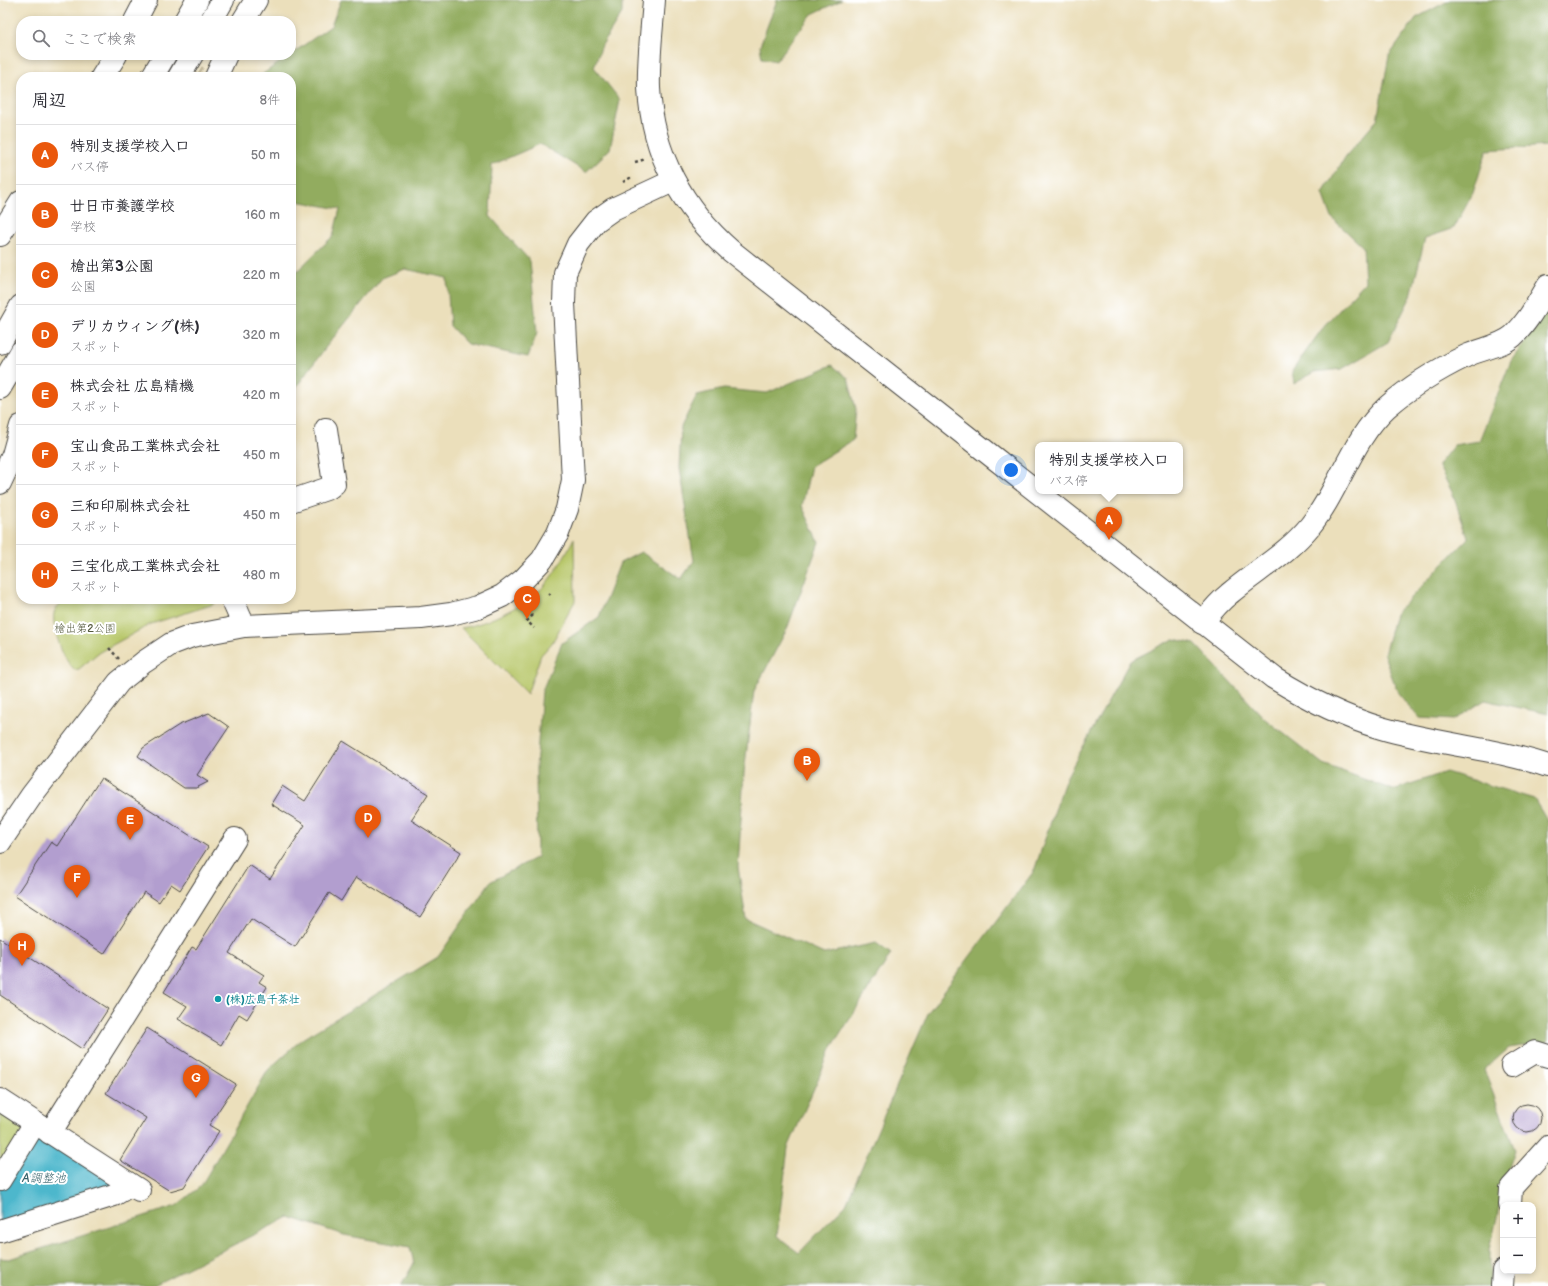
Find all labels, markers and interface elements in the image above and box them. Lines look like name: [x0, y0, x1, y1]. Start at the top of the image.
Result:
search box: [16, 16, 296, 60]
icon: search: [30, 27, 52, 49]
text: ここで検索: [62, 30, 137, 49]
text: 周辺: [32, 91, 66, 111]
text: 8件: [259, 92, 280, 108]
text: 特別支援学校入口: [70, 137, 190, 156]
text: A: [41, 147, 49, 163]
text: 50 m: [251, 147, 280, 163]
text: バス停: [70, 159, 109, 175]
text: 廿日市養護学校: [70, 197, 175, 216]
text: B: [40, 207, 50, 223]
text: 160 m: [245, 207, 280, 223]
text: 学校: [70, 219, 96, 235]
text: 槍出第3公園: [70, 257, 154, 276]
text: C: [40, 267, 50, 283]
text: 220 m: [243, 267, 280, 283]
text: 公園: [70, 279, 96, 295]
text: デリカウィング(株): [70, 317, 200, 336]
text: D: [40, 327, 50, 343]
text: 320 m: [242, 327, 280, 343]
text: スポット: [70, 339, 122, 355]
text: 株式会社 広島精機: [70, 377, 194, 396]
text: E: [41, 387, 49, 403]
text: 420 m: [242, 387, 280, 403]
text: スポット: [70, 399, 122, 415]
text: 宝山食品工業株式会社: [70, 437, 220, 456]
popup: [1035, 442, 1183, 494]
text: F: [41, 447, 49, 463]
text: 450 m: [243, 447, 280, 463]
text: 特別支援学校入口: [1049, 451, 1169, 470]
text: スポット: [70, 459, 122, 475]
your location: [1001, 460, 1021, 480]
text: バス停: [1049, 473, 1088, 489]
text: 三和印刷株式会社: [70, 497, 190, 516]
text: G: [40, 507, 50, 523]
text: 450 m: [243, 507, 280, 523]
pin: A: [1096, 507, 1122, 540]
text: スポット: [70, 519, 122, 535]
text: 三宝化成工業株式会社: [70, 557, 220, 576]
text: H: [40, 567, 50, 583]
text: 480 m: [243, 567, 280, 583]
text: スポット: [70, 579, 122, 595]
pin: C: [514, 586, 540, 619]
park label: 槍出第2公園: [54, 622, 116, 635]
pin: B: [794, 748, 820, 781]
pin: D: [355, 805, 381, 838]
pin: E: [117, 807, 143, 840]
pin: F: [64, 865, 90, 898]
pin: H: [9, 933, 35, 966]
place label: (株)広島千茶壮: [226, 993, 300, 1006]
marker: (株)広島千茶壮: [213, 994, 223, 1004]
pin: G: [183, 1065, 209, 1098]
water label: A調整池: [21, 1171, 67, 1186]
map controls: [1500, 1202, 1536, 1274]
button: +: [1500, 1202, 1536, 1238]
button: −: [1500, 1238, 1536, 1274]

